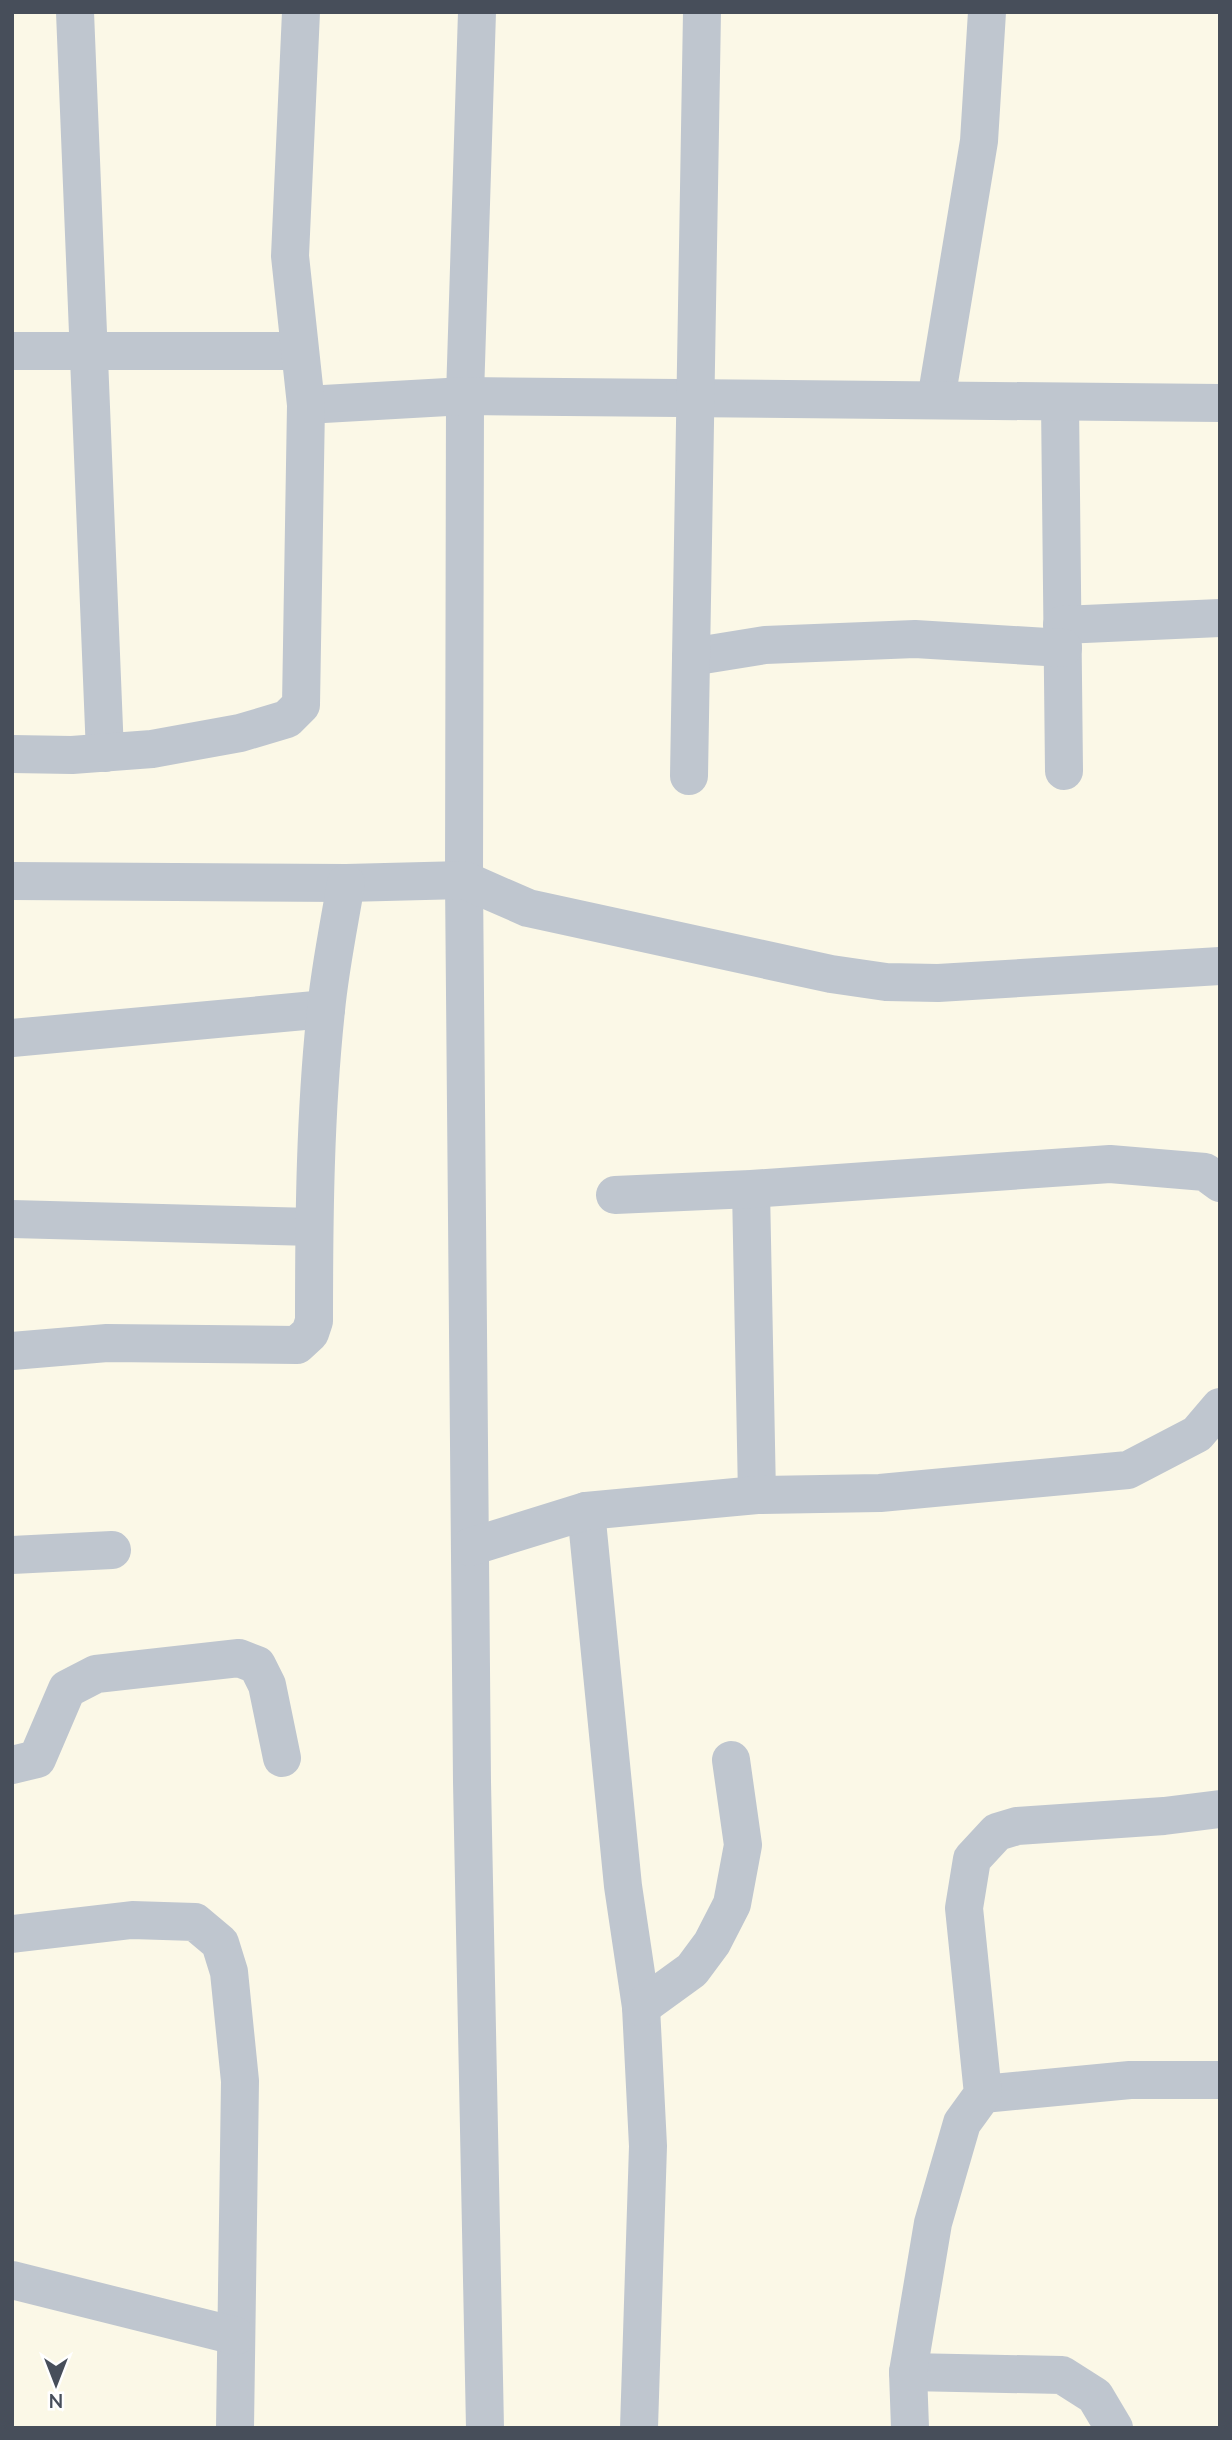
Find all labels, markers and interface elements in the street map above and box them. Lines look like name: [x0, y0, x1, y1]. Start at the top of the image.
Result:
north arrow: [21, 2349, 91, 2419]
text: N: [49, 2390, 63, 2413]

